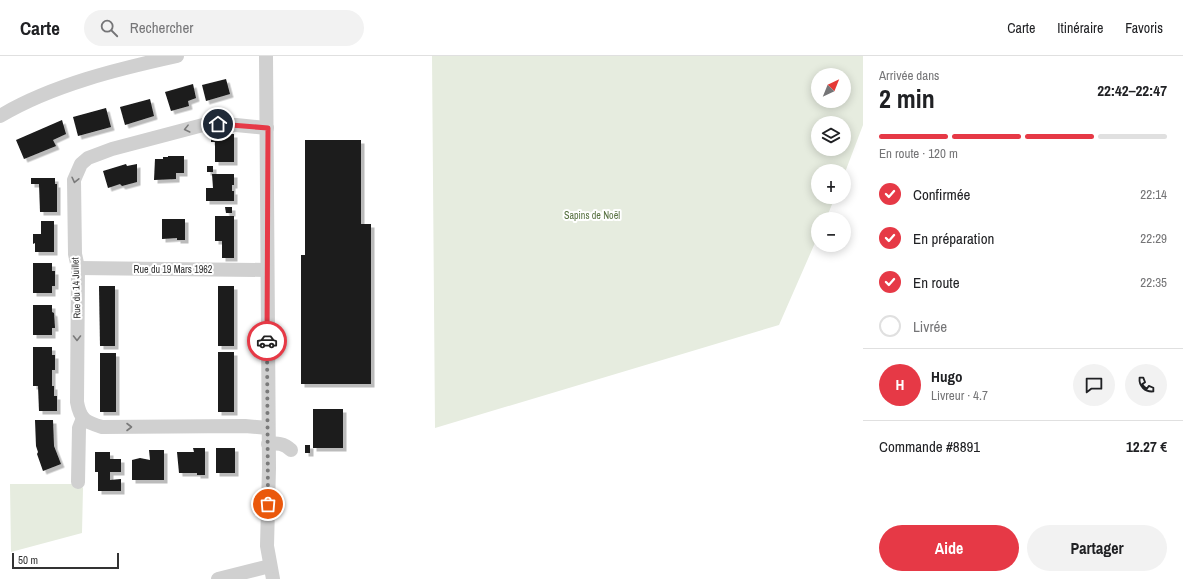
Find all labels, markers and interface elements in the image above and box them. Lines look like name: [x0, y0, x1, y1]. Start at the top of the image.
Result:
search box: [84, 10, 364, 46]
text: Carte: [20, 15, 60, 41]
icon: search: [98, 17, 120, 39]
text: Rechercher: [130, 17, 193, 38]
text: Carte: [1007, 19, 1035, 37]
text: Itinéraire: [1057, 19, 1103, 37]
text: Favoris: [1125, 19, 1163, 37]
text: Arrivée dans: [879, 67, 939, 84]
north arrow: [811, 68, 851, 108]
map controls: [811, 68, 851, 252]
text: 22:42–22:47: [1097, 80, 1167, 101]
text: 2 min: [879, 81, 935, 116]
pin: [201, 107, 235, 141]
icon: home: [207, 113, 229, 135]
button: layers: [811, 116, 851, 156]
one-way arrow: [184, 124, 191, 133]
text: En route · 120 m: [879, 145, 958, 162]
button: +: [811, 164, 851, 204]
one-way arrow: [72, 177, 80, 183]
icon: check: [879, 183, 901, 205]
text: Confirmée: [913, 184, 970, 205]
text: 22:14: [1140, 186, 1167, 203]
park label: Sapins de Noël: [564, 209, 620, 222]
button: −: [811, 212, 851, 252]
icon: check: [879, 227, 901, 249]
text: En préparation: [913, 228, 994, 249]
text: 22:29: [1140, 230, 1167, 247]
street label: Rue du 14 Juillet: [68, 256, 84, 319]
street label: Rue du 19 Mars 1962: [134, 263, 213, 276]
icon: check: [879, 271, 901, 293]
text: En route: [913, 272, 960, 293]
text: 22:35: [1140, 274, 1167, 291]
text: Livrée: [913, 316, 947, 337]
courier: [247, 321, 287, 361]
icon: car: [256, 330, 278, 352]
one-way arrow: [73, 335, 81, 341]
button: chat: [1073, 364, 1115, 406]
button: phone: [1125, 364, 1167, 406]
text: Hugo: [931, 366, 962, 387]
text: H: [896, 374, 904, 395]
text: Livreur · 4.7: [931, 387, 988, 404]
one-way arrow: [126, 423, 132, 431]
text: Commande #8891: [879, 436, 980, 457]
text: 12.27 €: [1126, 436, 1167, 457]
pin: [251, 487, 285, 521]
icon: bag: [257, 493, 279, 515]
button: Aide: [879, 525, 1019, 571]
button: Partager: [1027, 525, 1167, 571]
scale bar: [12, 551, 119, 570]
text: 50 m: [18, 553, 38, 567]

